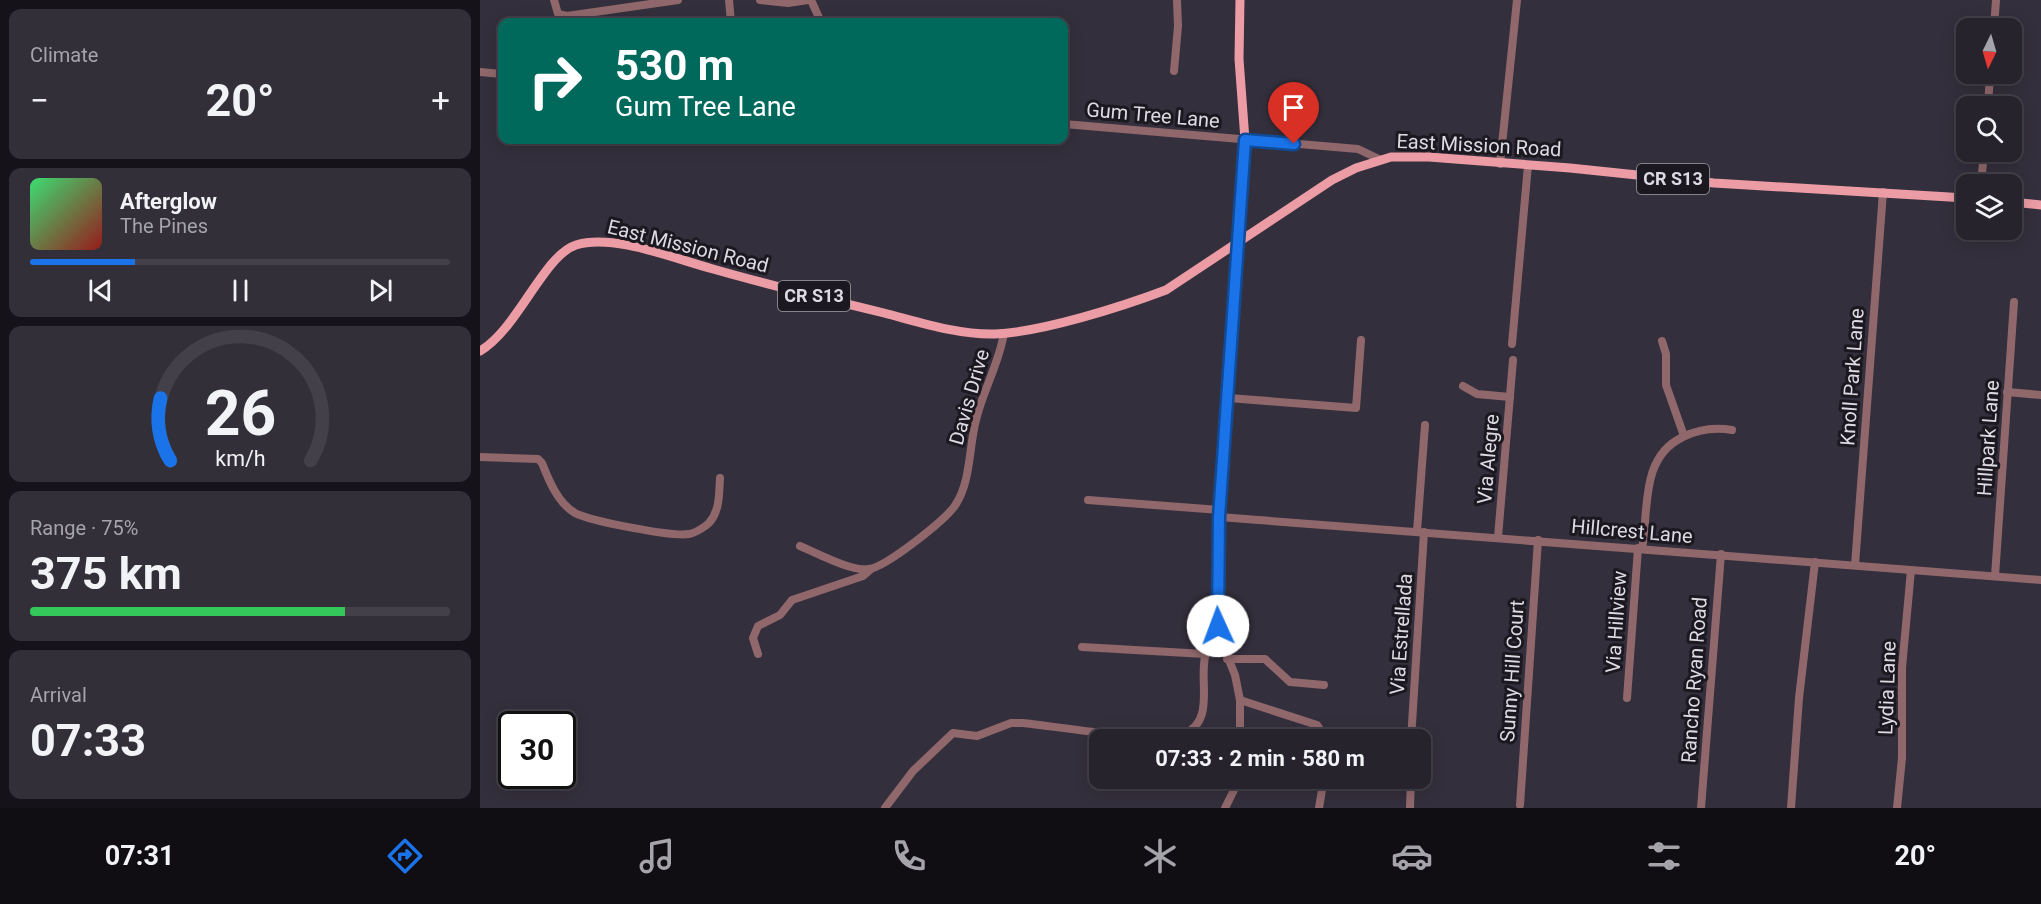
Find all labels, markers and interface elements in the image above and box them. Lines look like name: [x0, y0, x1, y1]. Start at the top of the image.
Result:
north arrow: [1956, 18, 2022, 84]
map controls: [1956, 18, 2022, 240]
text: 530 m: [615, 41, 734, 90]
icon: right: [516, 42, 594, 120]
text: Climate: [30, 43, 98, 67]
text: 20°: [205, 74, 275, 127]
text: −: [30, 81, 49, 120]
text: +: [431, 81, 450, 120]
pin: [1268, 82, 1319, 144]
text: Gum Tree Lane: [615, 91, 796, 123]
icon: arrive: [1277, 91, 1310, 124]
button: search: [1956, 96, 2022, 162]
street label: Gum Tree Lane: [1085, 97, 1221, 133]
street label: East Mission Road: [1396, 129, 1562, 161]
road number: CR S13: [1637, 164, 1709, 194]
button: layers: [1956, 174, 2022, 240]
text: Afterglow: [120, 189, 217, 214]
text: The Pines: [120, 214, 208, 238]
street label: East Mission Road: [605, 214, 771, 278]
icon: previous: [84, 274, 117, 307]
icon: pause: [224, 274, 257, 307]
icon: next: [364, 274, 397, 307]
road number: CR S13: [778, 281, 850, 311]
street label: Knoll Park Lane: [1835, 307, 1869, 447]
street label: Davis Drive: [944, 346, 994, 448]
text: 26: [204, 377, 276, 450]
street label: Hillpark Lane: [1972, 379, 2004, 497]
street label: Via Alegre: [1472, 413, 1504, 505]
text: km/h: [215, 446, 265, 471]
street label: Hillcrest Lane: [1570, 514, 1694, 548]
text: Range · 75%: [30, 516, 138, 540]
text: 375 km: [30, 547, 182, 600]
street label: Via Hillview: [1600, 570, 1632, 674]
street label: Via Estrellada: [1385, 572, 1417, 696]
position arrow: [1186, 594, 1250, 658]
street label: Rancho Ryan Road: [1676, 596, 1712, 764]
street label: Sunny Hill Court: [1495, 599, 1529, 743]
street label: Lydia Lane: [1873, 641, 1901, 735]
text: Arrival: [30, 683, 87, 707]
speed limit sign: 30: [498, 711, 576, 789]
text: 07:33: [30, 714, 146, 767]
text: 07:33 · 2 min · 580 m: [1155, 746, 1365, 771]
icon: directions: [384, 835, 426, 877]
icon: music: [636, 835, 678, 877]
icon: phone: [888, 835, 930, 877]
icon: climate: [1139, 835, 1181, 877]
icon: car: [1391, 835, 1433, 877]
icon: filters: [1643, 835, 1685, 877]
text: 07:31: [105, 840, 174, 872]
text: 20°: [1895, 840, 1936, 872]

